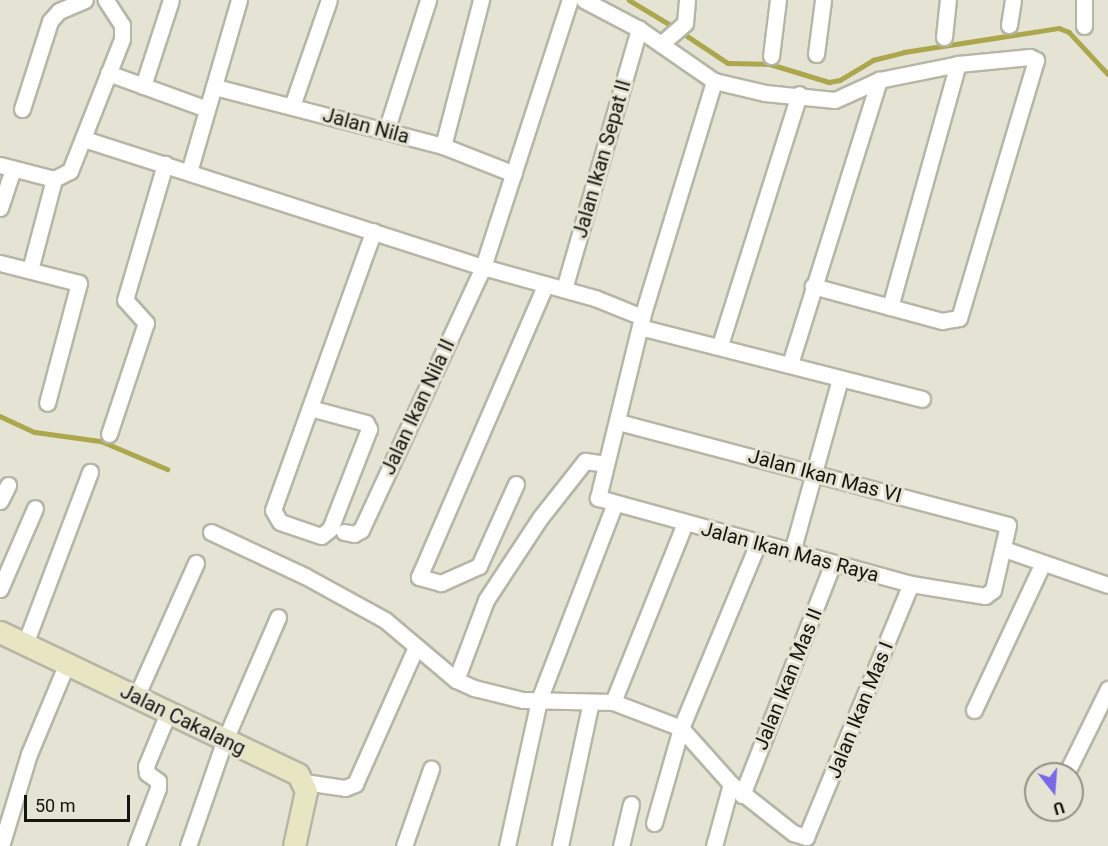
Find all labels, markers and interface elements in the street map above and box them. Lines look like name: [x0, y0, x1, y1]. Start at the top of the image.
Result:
street label: Jalan Ikan Sepat II: [568, 77, 636, 241]
street label: Jalan Nila: [320, 103, 412, 149]
street label: Jalan Ikan Nila II: [376, 335, 460, 479]
street label: Jalan Ikan Mas VI: [746, 444, 904, 508]
street label: Jalan Ikan Mas Raya: [699, 517, 881, 587]
street label: Jalan Ikan Mas II: [749, 605, 827, 753]
street label: Jalan Ikan Mas I: [822, 638, 898, 782]
street label: Jalan Cakalang: [116, 679, 250, 761]
north arrow: [1024, 762, 1084, 822]
scale bar: [27, 783, 134, 821]
text: 50 m: [35, 795, 75, 816]
text: U: [1051, 797, 1067, 818]

